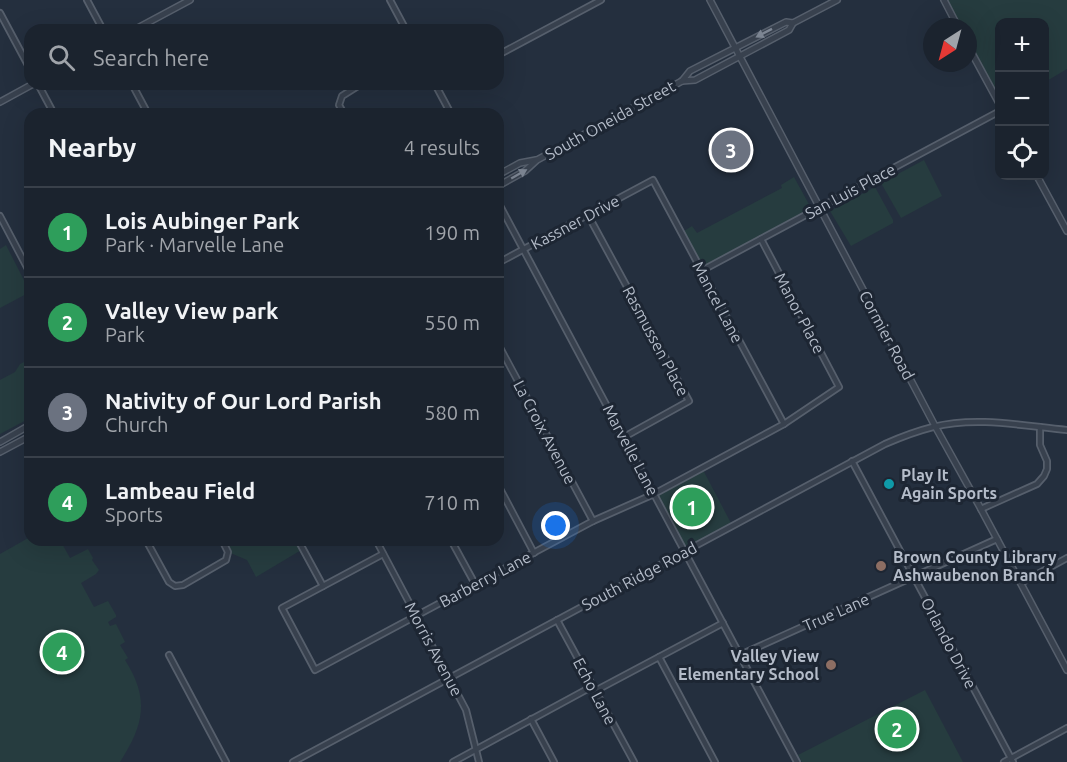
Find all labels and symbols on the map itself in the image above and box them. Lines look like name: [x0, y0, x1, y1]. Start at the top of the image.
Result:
north arrow: [923, 18, 977, 72]
one-way arrow: [755, 28, 772, 38]
street label: South Oneida Street: [542, 76, 679, 163]
pin: 3: [712, 128, 750, 172]
street label: San Luis Place: [802, 160, 898, 222]
one-way arrow: [511, 169, 528, 179]
street label: Kassner Drive: [528, 191, 622, 253]
street label: Mancel Lane: [689, 258, 747, 346]
street label: Manor Place: [771, 270, 829, 356]
street label: Rasmussen Place: [619, 283, 693, 399]
street label: Cormier Road: [856, 287, 918, 383]
street label: La Croix Avenue: [510, 377, 580, 487]
street label: Marvelle Lane: [599, 401, 663, 499]
place label: Play It Again Sports: [901, 466, 997, 502]
marker: Play It Again Sports: [882, 477, 896, 491]
pin: 1: [672, 484, 712, 530]
your location: [541, 511, 570, 540]
street label: South Ridge Road: [578, 538, 700, 614]
street label: Barberry Lane: [436, 547, 534, 611]
place label: Brown County Library Ashwaubenon Branch: [893, 548, 1057, 584]
marker: Brown County Library Ashwaubenon Branch: [874, 559, 888, 573]
street label: True Lane: [800, 589, 872, 635]
street label: Orlando Drive: [918, 595, 980, 691]
street label: Morris Avenue: [402, 599, 466, 699]
pin: 4: [42, 630, 82, 674]
place label: Valley View Elementary School: [678, 647, 819, 683]
street label: Echo Lane: [570, 655, 620, 727]
marker: Valley View Elementary School: [824, 658, 838, 672]
pin: 2: [878, 706, 916, 752]

